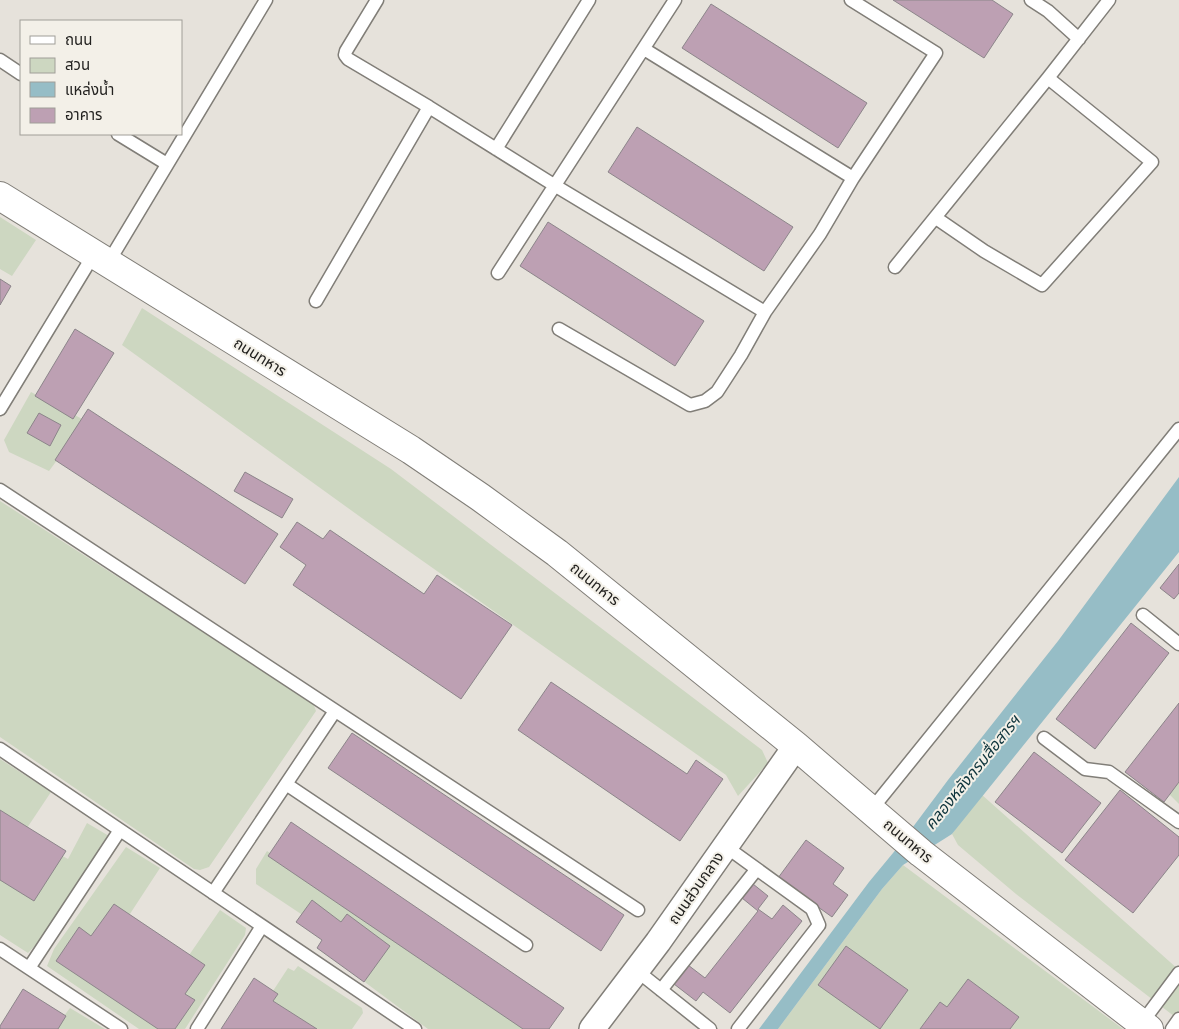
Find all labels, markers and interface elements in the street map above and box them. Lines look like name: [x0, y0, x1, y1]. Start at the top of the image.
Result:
legend: [20, 20, 182, 135]
text: ถนน: [65, 29, 92, 49]
text: สวน: [65, 54, 90, 74]
text: แหล่งน้ำ: [65, 79, 114, 99]
text: อาคาร: [65, 104, 102, 124]
street label: ถนนทหาร: [230, 332, 291, 380]
street label: ถนนทหาร: [566, 557, 625, 609]
water label: คลองหลังกรมสื่อสารฯ: [919, 710, 1025, 833]
street label: ถนนทหาร: [880, 814, 938, 867]
street label: ถนนส่วนกลาง: [663, 847, 728, 928]

